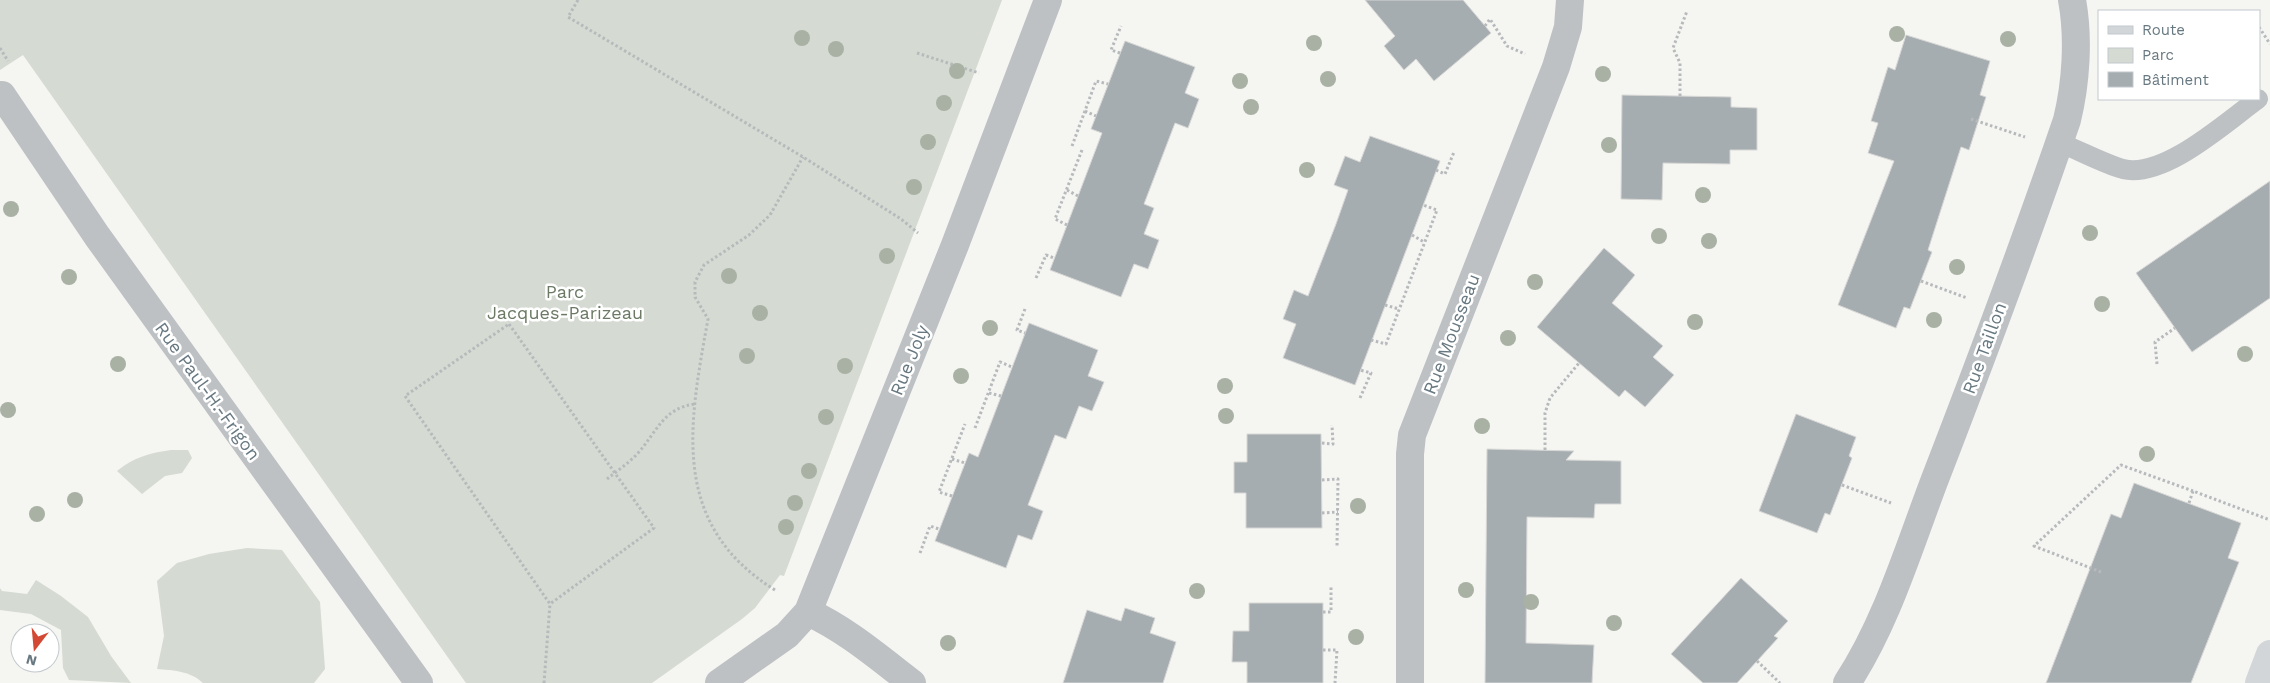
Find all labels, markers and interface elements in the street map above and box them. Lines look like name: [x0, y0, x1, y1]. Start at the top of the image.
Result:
legend: [2098, 10, 2260, 100]
text: Route: [2142, 21, 2185, 39]
text: Parc: [2142, 46, 2174, 64]
text: Bâtiment: [2142, 71, 2209, 89]
street label: Rue Mousseau: [1418, 271, 1484, 397]
park label: Parc Jacques-Parizeau: [487, 281, 643, 323]
street label: Rue Taillon: [1958, 299, 2010, 397]
street label: Rue Paul-H.-Frigon: [151, 318, 265, 464]
street label: Rue Joly: [885, 321, 933, 398]
north arrow: [10, 623, 60, 673]
text: N: [24, 651, 39, 670]

